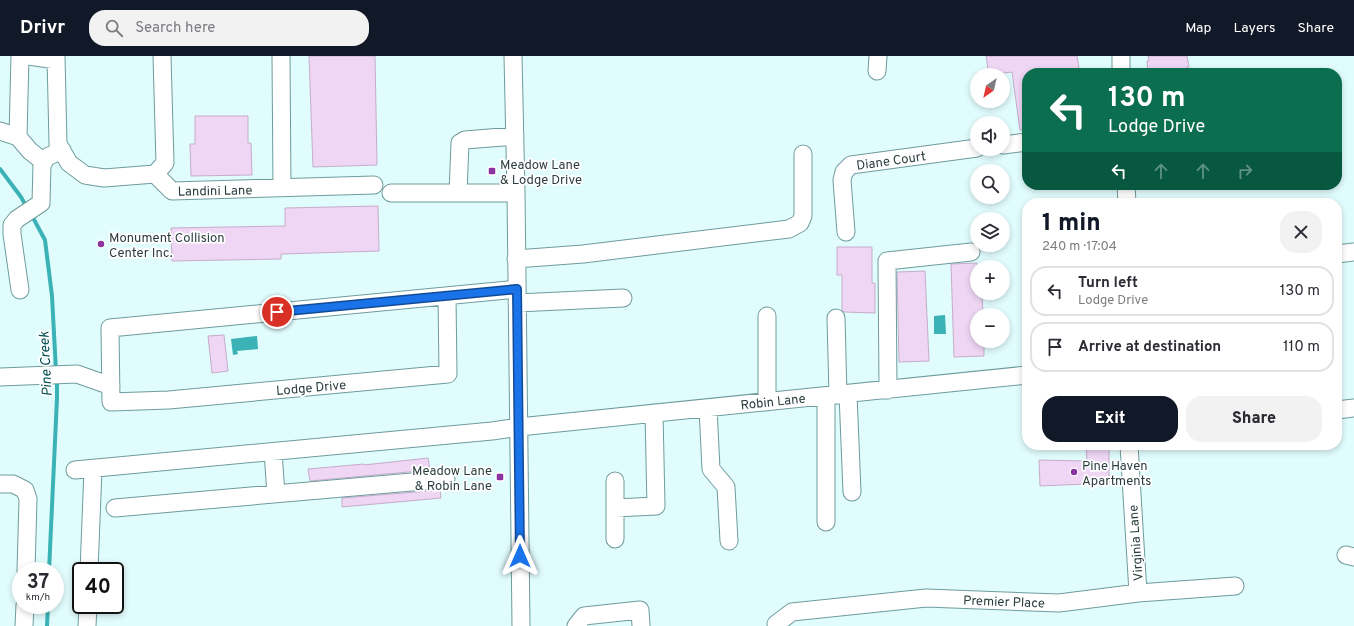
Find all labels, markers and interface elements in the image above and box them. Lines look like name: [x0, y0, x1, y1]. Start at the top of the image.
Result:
search box: [89, 10, 369, 46]
text: Drivr: [20, 16, 65, 40]
icon: search: [103, 17, 125, 39]
text: Search here: [135, 19, 215, 38]
text: Map: [1185, 20, 1211, 37]
text: Layers: [1233, 20, 1275, 37]
text: Share: [1297, 20, 1334, 37]
north arrow: [970, 68, 1010, 108]
map controls: [970, 68, 1010, 348]
text: 130 m: [1108, 81, 1186, 117]
icon: left: [1042, 84, 1094, 136]
button: sound: [970, 116, 1010, 156]
text: Lodge Drive: [1108, 116, 1205, 139]
street label: Diane Court: [855, 149, 927, 175]
place label: Meadow Lane & Lodge Drive: [500, 158, 582, 189]
icon: left: [1108, 160, 1130, 182]
icon: ahead: [1150, 160, 1172, 182]
icon: ahead: [1192, 160, 1214, 182]
icon: right: [1234, 160, 1256, 182]
button: search: [970, 164, 1010, 204]
marker: Meadow Lane & Lodge Drive: [487, 166, 497, 176]
street label: Landini Lane: [177, 183, 253, 201]
text: 1 min: [1042, 209, 1101, 239]
button: close: [1280, 211, 1322, 253]
button: layers: [970, 212, 1010, 252]
place label: Monument Collision Center Inc.: [109, 231, 225, 262]
marker: Monument Collision Center Inc.: [96, 239, 106, 249]
text: 240 m · 17:04: [1042, 239, 1117, 255]
button: +: [970, 260, 1010, 300]
text: Turn left: [1078, 274, 1138, 293]
icon: left: [1044, 280, 1066, 302]
text: 130 m: [1280, 282, 1320, 301]
text: Lodge Drive: [1078, 293, 1148, 309]
pin: [260, 295, 294, 329]
icon: arrive: [266, 301, 288, 323]
button: −: [970, 308, 1010, 348]
water label: Pine Creek: [36, 330, 57, 397]
icon: arrive: [1044, 336, 1066, 358]
text: Arrive at destination: [1078, 338, 1221, 357]
text: 110 m: [1283, 338, 1320, 357]
street label: Lodge Drive: [276, 378, 347, 400]
street label: Robin Lane: [740, 392, 807, 414]
button: Exit: [1042, 396, 1178, 442]
button: Share: [1186, 396, 1322, 442]
place label: Pine Haven Apartments: [1082, 459, 1151, 490]
place label: Meadow Lane & Robin Lane: [412, 464, 492, 495]
marker: Pine Haven Apartments: [1069, 467, 1079, 477]
marker: Meadow Lane & Robin Lane: [495, 472, 505, 482]
street label: Virginia Lane: [1126, 504, 1148, 582]
position arrow: [499, 535, 541, 577]
speed limit sign: 40: [72, 562, 124, 614]
text: 37: [27, 570, 49, 596]
text: km/h: [26, 591, 50, 604]
street label: Premier Place: [963, 594, 1045, 612]

